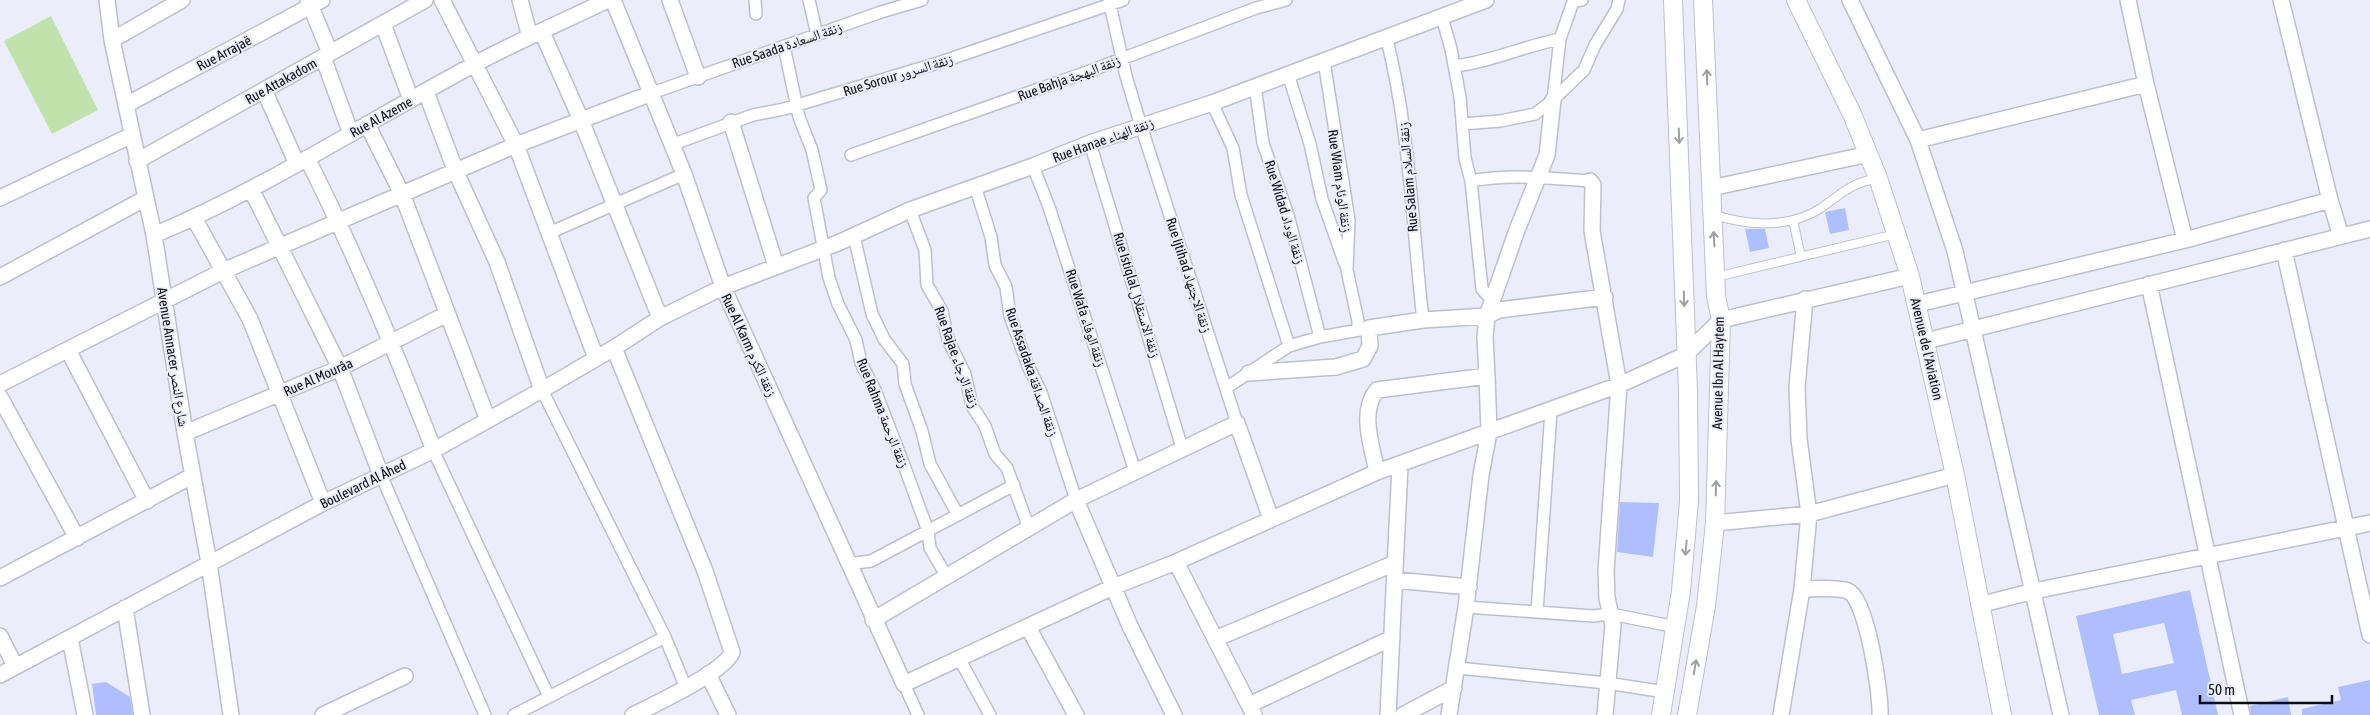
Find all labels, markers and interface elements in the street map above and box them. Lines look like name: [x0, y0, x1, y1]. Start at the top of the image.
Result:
street label: Rue Saada زنقة السعادة: [730, 19, 844, 72]
street label: Rue Arrajaë: [194, 32, 254, 74]
street label: Rue Sorour زنقة السرور: [841, 51, 955, 100]
street label: Rue Bahja زنقة البهجة: [1016, 52, 1123, 105]
street label: Rue Attakadom: [242, 55, 320, 107]
one-way arrow: [1702, 69, 1711, 85]
street label: Rue Al Azeme: [347, 93, 415, 141]
street label: Rue Hanae زنقة الهناء: [1050, 114, 1156, 167]
street label: Rue Salam زنقة السلام: [1395, 121, 1423, 233]
street label: Rue Wiam زنقة الوئام: [1323, 128, 1355, 234]
one-way arrow: [1674, 128, 1683, 144]
street label: Rue Widad زنقة الوداد: [1261, 158, 1308, 266]
street label: Rue Ijtihad زنقة الاجتهاد: [1162, 215, 1215, 335]
street label: Rue Istiqlal زنقة الاستقلال: [1109, 230, 1164, 360]
one-way arrow: [1709, 231, 1718, 247]
street label: Rue Wafa زنقة الوفاء: [1062, 267, 1109, 369]
street label: Avenue Annacer شارع النصر: [152, 286, 192, 428]
one-way arrow: [1679, 290, 1689, 306]
street label: Rue Al Karm زنقة الكرم: [716, 291, 780, 400]
street label: Avenue de l'Aviation: [1907, 296, 1947, 402]
street label: Rue Rajae زنقة الرجاء: [930, 304, 983, 410]
street label: Rue Assadaka زنقة الصداقة: [1001, 305, 1062, 439]
street label: Avenue Ibn Al Haytem: [1709, 316, 1727, 430]
street label: Rue Al Mourâa: [281, 355, 355, 399]
street label: Rue Rahma زنقة الرحمة: [853, 356, 912, 470]
street label: Boulevard Al Âhed: [317, 456, 409, 512]
one-way arrow: [1711, 481, 1720, 497]
one-way arrow: [1681, 540, 1691, 556]
one-way arrow: [1691, 659, 1701, 675]
scale bar: [2200, 672, 2332, 704]
text: 50 m: [2208, 681, 2235, 698]

